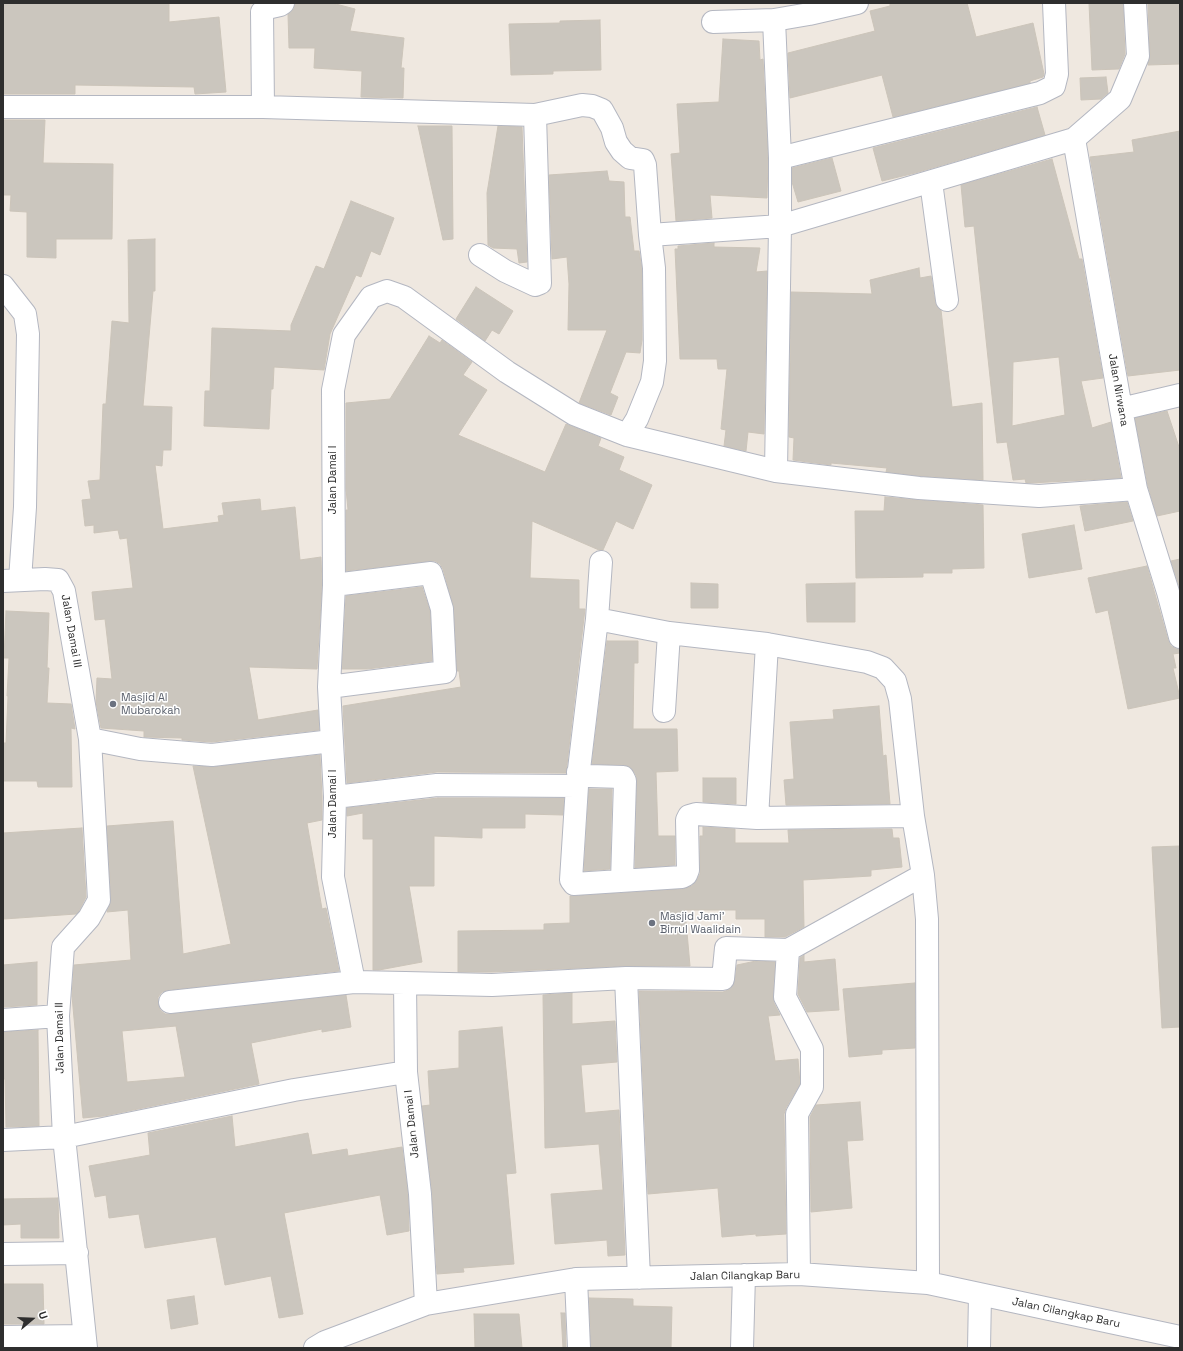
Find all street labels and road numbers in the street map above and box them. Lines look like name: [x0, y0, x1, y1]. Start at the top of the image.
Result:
street label: Jalan Nirwana: [1105, 353, 1131, 427]
street label: Jalan Damai I: [326, 446, 340, 514]
street label: Jalan Damai III: [58, 593, 84, 669]
street label: Jalan Damai I: [326, 770, 340, 838]
street label: Jalan Damai II: [53, 1002, 67, 1074]
street label: Jalan Damai I: [402, 1089, 422, 1159]
street label: Jalan Cilangkap Baru: [690, 1268, 800, 1284]
street label: Jalan Cilangkap Baru: [1011, 1295, 1121, 1331]

